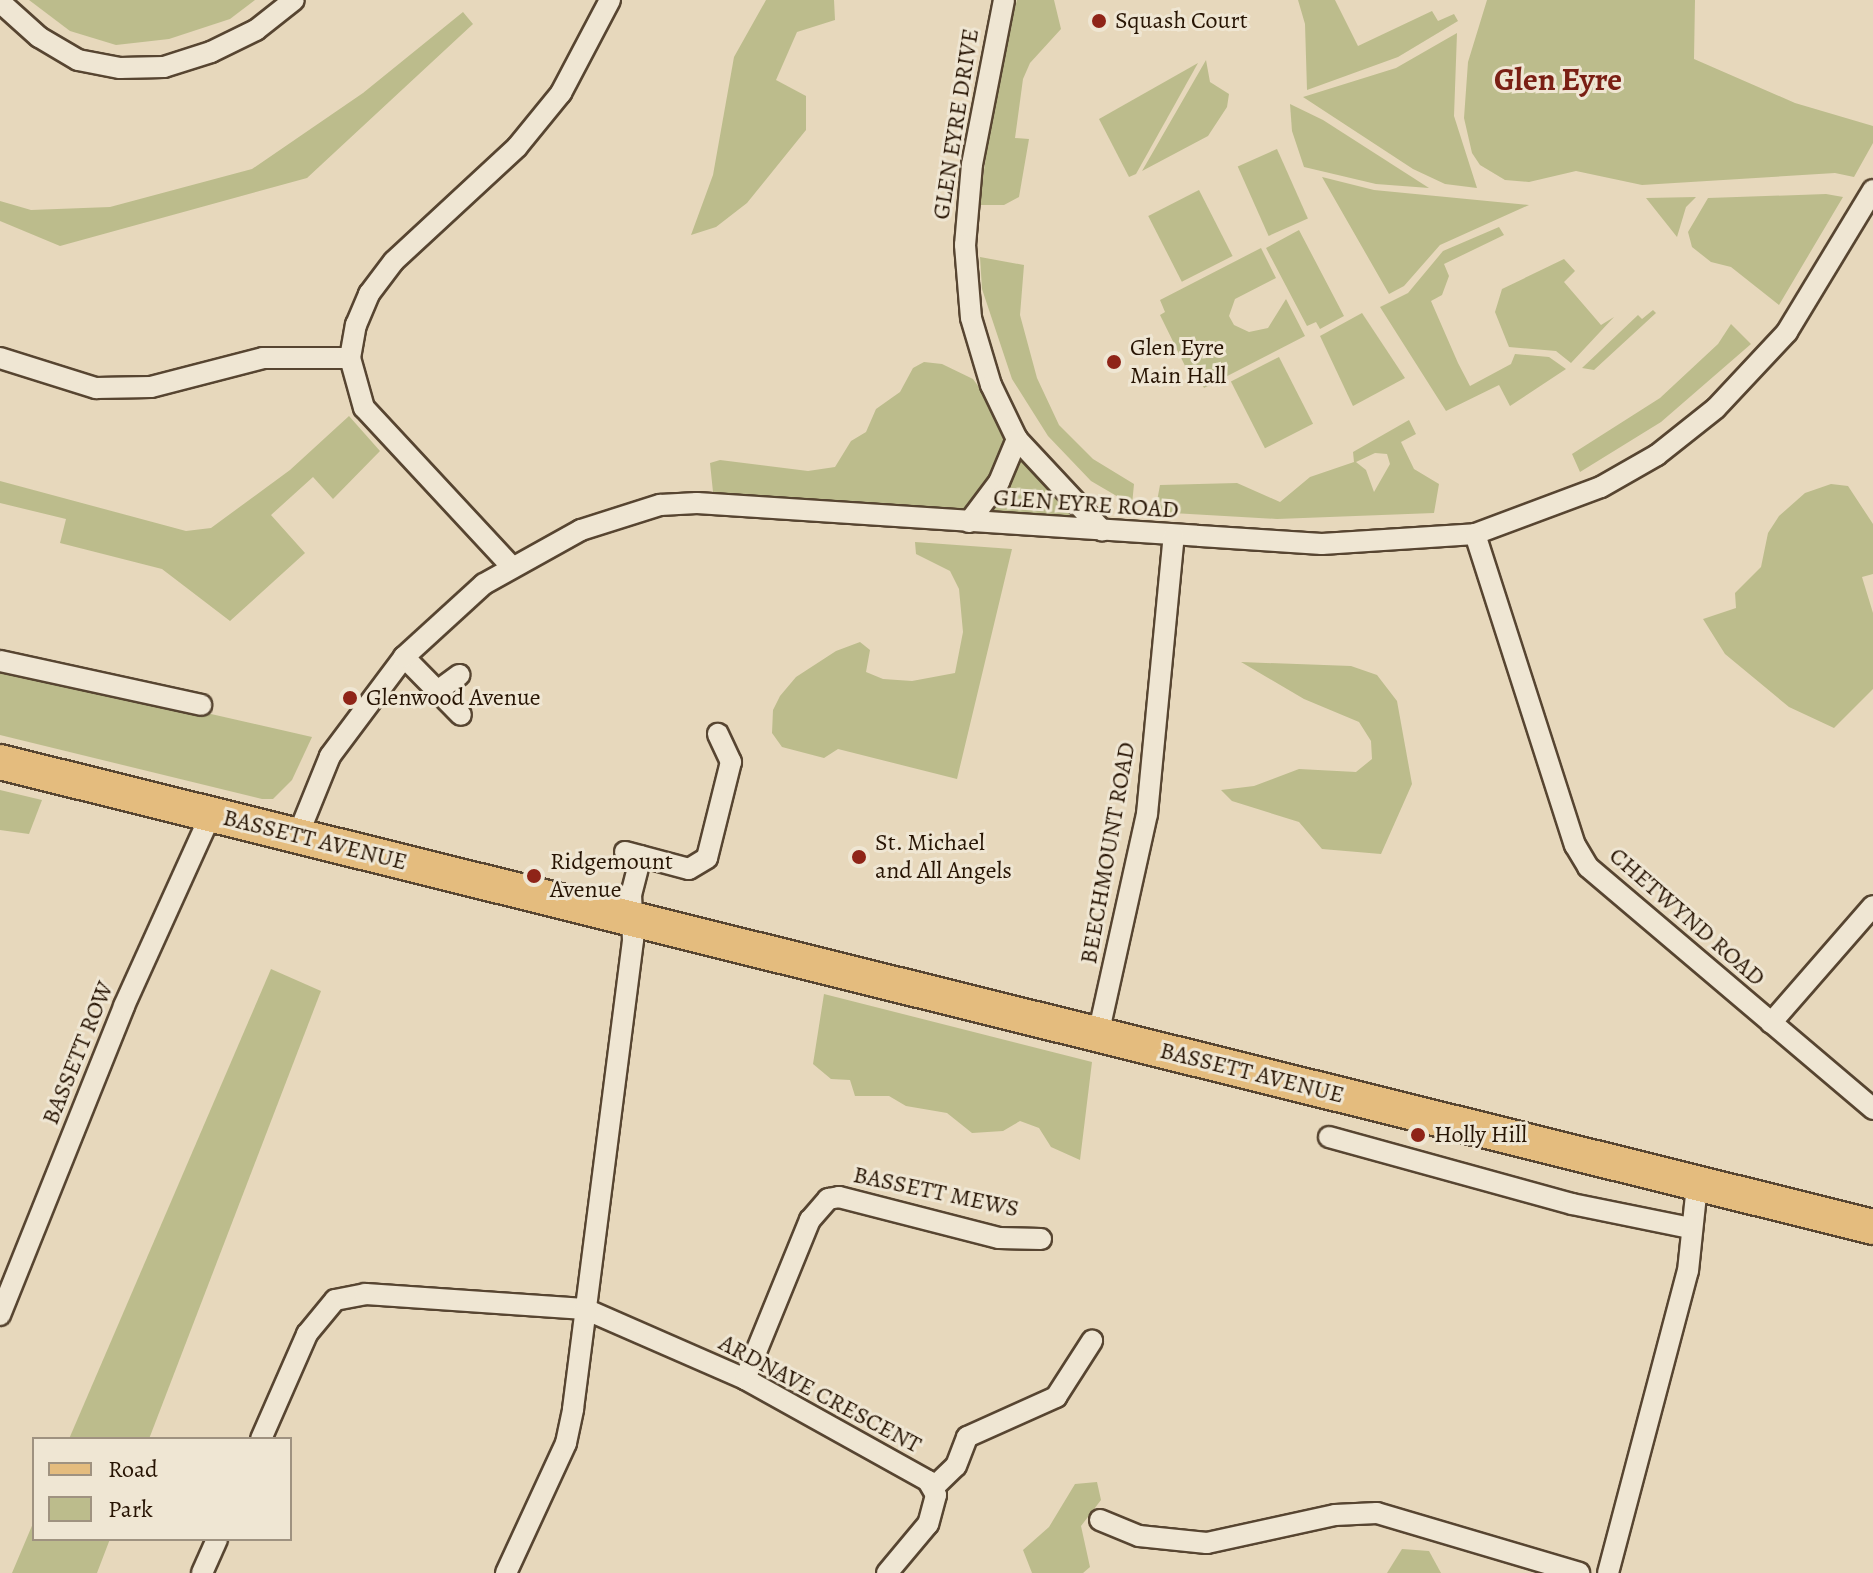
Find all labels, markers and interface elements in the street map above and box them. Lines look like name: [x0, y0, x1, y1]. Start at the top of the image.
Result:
place label: Squash Court: [1115, 7, 1248, 35]
marker: Squash Court: [1090, 12, 1108, 30]
street label: GLEN EYRE DRIVE: [927, 26, 985, 222]
district label: Glen Eyre: [1494, 60, 1622, 98]
place label: Glen Eyre Main Hall: [1130, 334, 1226, 390]
marker: Glen Eyre Main Hall: [1105, 353, 1123, 371]
street label: GLEN EYRE ROAD: [992, 483, 1180, 525]
place label: Glenwood Avenue: [366, 684, 541, 712]
marker: Glenwood Avenue: [341, 689, 359, 707]
street label: BEECHMOUNT ROAD: [1074, 740, 1142, 966]
street label: BASSETT AVENUE: [220, 803, 410, 877]
place label: St. Michael and All Angels: [875, 829, 1012, 885]
street label: CHETWYND ROAD: [1603, 842, 1771, 992]
place label: Ridgemount Avenue: [550, 848, 673, 904]
marker: St. Michael and All Angels: [850, 848, 868, 866]
marker: Ridgemount Avenue: [525, 867, 543, 885]
street label: BASSETT ROW: [36, 977, 120, 1129]
street label: BASSETT AVENUE: [1157, 1036, 1347, 1110]
place label: Holly Hill: [1434, 1121, 1527, 1149]
marker: Holly Hill: [1409, 1126, 1427, 1144]
street label: BASSETT MEWS: [851, 1160, 1021, 1224]
street label: ARDNAVE CRESCENT: [714, 1329, 926, 1459]
legend: [32, 1437, 292, 1541]
text: Road: [108, 1453, 158, 1485]
text: Park: [108, 1493, 153, 1525]

